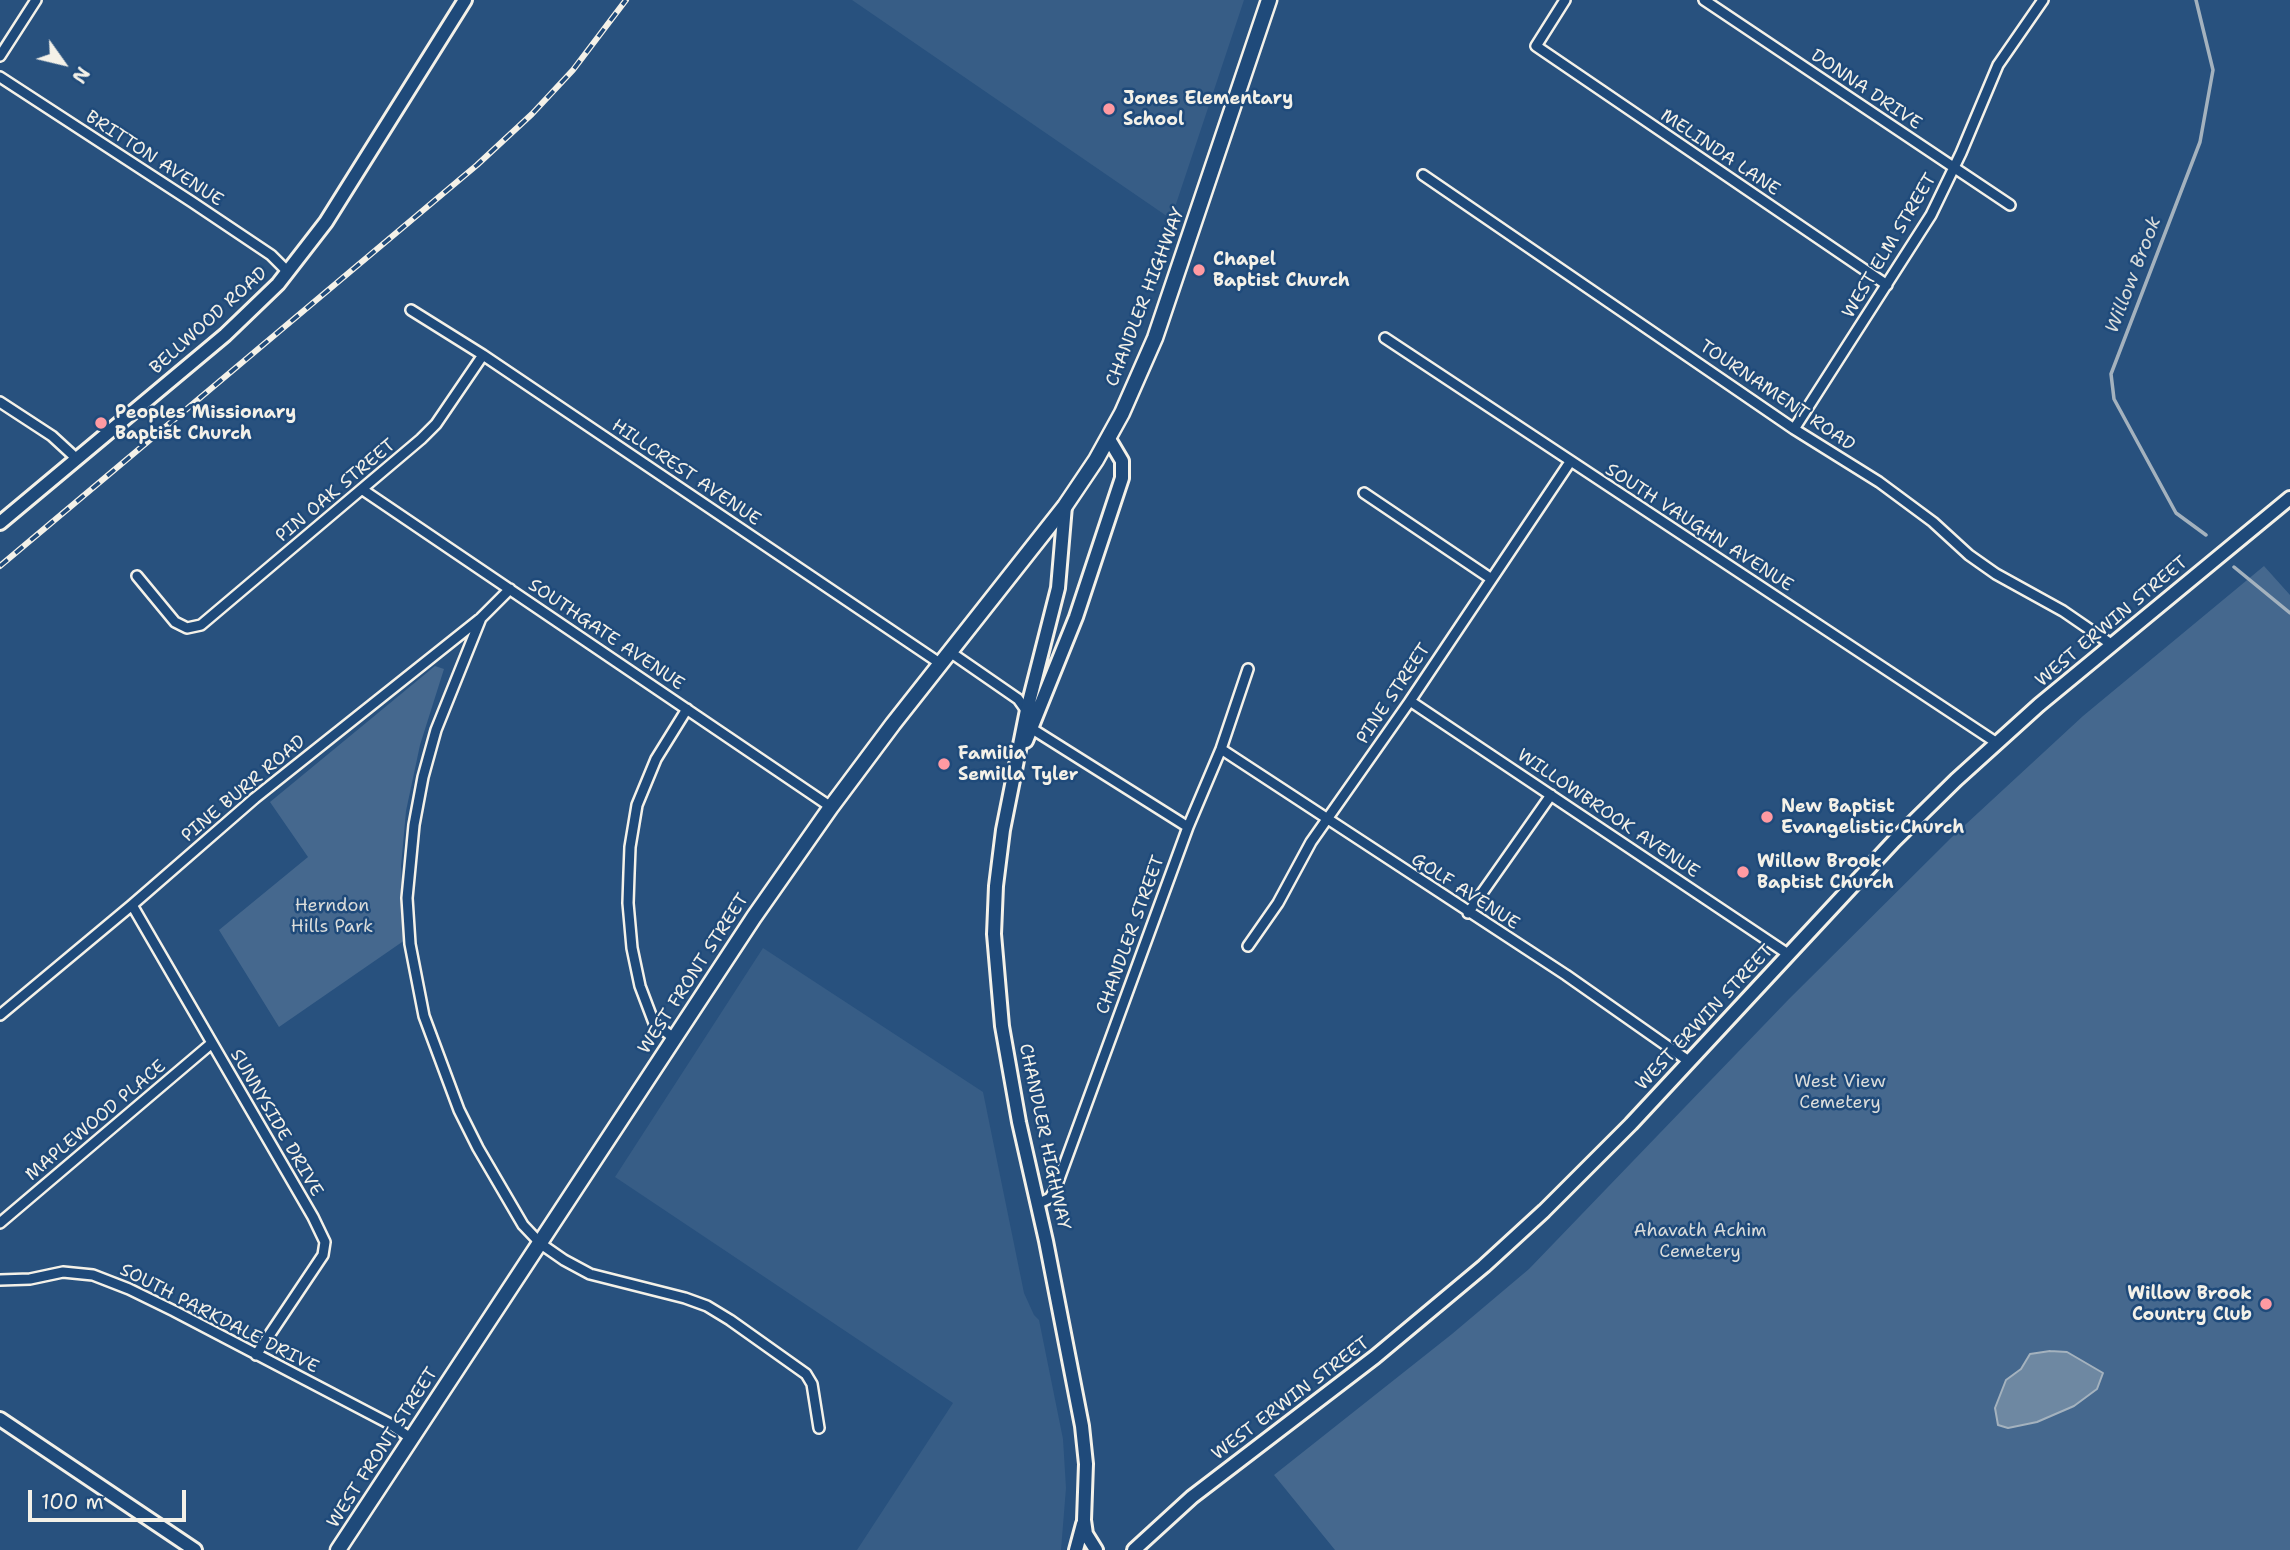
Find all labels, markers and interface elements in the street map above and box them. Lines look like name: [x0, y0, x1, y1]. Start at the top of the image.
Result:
north arrow: [28, 28, 98, 98]
street label: DONNA DRIVE: [1807, 45, 1925, 135]
text: N: [66, 62, 95, 88]
place label: Jones Elementary School: [1123, 88, 1293, 130]
marker: Jones Elementary School: [1101, 101, 1117, 117]
street label: MELINDA LANE: [1656, 105, 1784, 201]
street label: BRITTON AVENUE: [81, 106, 227, 212]
street label: WEST ELM STREET: [1838, 170, 1942, 322]
street label: CHANDLER HIGHWAY: [1102, 204, 1190, 390]
water label: Willow Brook: [2101, 213, 2167, 337]
place label: Chapel Baptist Church: [1213, 249, 1350, 292]
marker: Chapel Baptist Church: [1191, 262, 1207, 278]
street label: BELLWOOD ROAD: [146, 263, 272, 379]
street label: TOURNAMENT ROAD: [1695, 336, 1859, 456]
place label: Peoples Missionary Baptist Church: [115, 402, 296, 444]
marker: Peoples Missionary Baptist Church: [93, 415, 109, 431]
street label: HILLCREST AVENUE: [607, 415, 765, 531]
street label: PIN OAK STREET: [272, 435, 400, 547]
street label: SOUTH VAUGHN AVENUE: [1601, 459, 1797, 597]
street label: WEST ERWIN STREET: [2032, 552, 2192, 692]
street label: SOUTHGATE AVENUE: [524, 575, 688, 695]
street label: PINE STREET: [1352, 640, 1436, 748]
street label: PINE BURR ROAD: [178, 731, 310, 847]
place label: Familia Semilla Tyler: [958, 743, 1078, 786]
street label: WILLOWBROOK AVENUE: [1513, 745, 1703, 883]
marker: Familia Semilla Tyler: [936, 756, 952, 772]
place label: New Baptist Evangelistic Church: [1781, 796, 1964, 838]
marker: New Baptist Evangelistic Church: [1759, 809, 1775, 825]
street label: GOLF AVENUE: [1407, 849, 1523, 935]
place label: Willow Brook Baptist Church: [1757, 851, 1894, 894]
street label: CHANDLER STREET: [1092, 853, 1170, 1017]
marker: Willow Brook Baptist Church: [1735, 864, 1751, 880]
street label: WEST FRONT STREET: [634, 890, 754, 1058]
park label: Herndon Hills Park: [291, 895, 373, 937]
street label: WEST ERWIN STREET: [1632, 940, 1778, 1096]
street label: CHANDLER HIGHWAY: [1014, 1042, 1074, 1232]
street label: SUNNYSIDE DRIVE: [225, 1046, 327, 1200]
street label: MAPLEWOOD PLACE: [21, 1056, 171, 1186]
park label: West View Cemetery: [1794, 1071, 1886, 1114]
park label: Ahavath Achim Cemetery: [1633, 1220, 1767, 1262]
street label: SOUTH PARKDALE DRIVE: [116, 1259, 322, 1379]
place label: Willow Brook Country Club: [2127, 1283, 2252, 1326]
marker: Willow Brook Country Club: [2258, 1296, 2274, 1312]
street label: WEST ERWIN STREET: [1208, 1333, 1374, 1465]
street label: WEST FRONT STREET: [323, 1364, 443, 1532]
scale bar: [32, 1476, 189, 1520]
text: 100 m: [41, 1488, 104, 1516]

